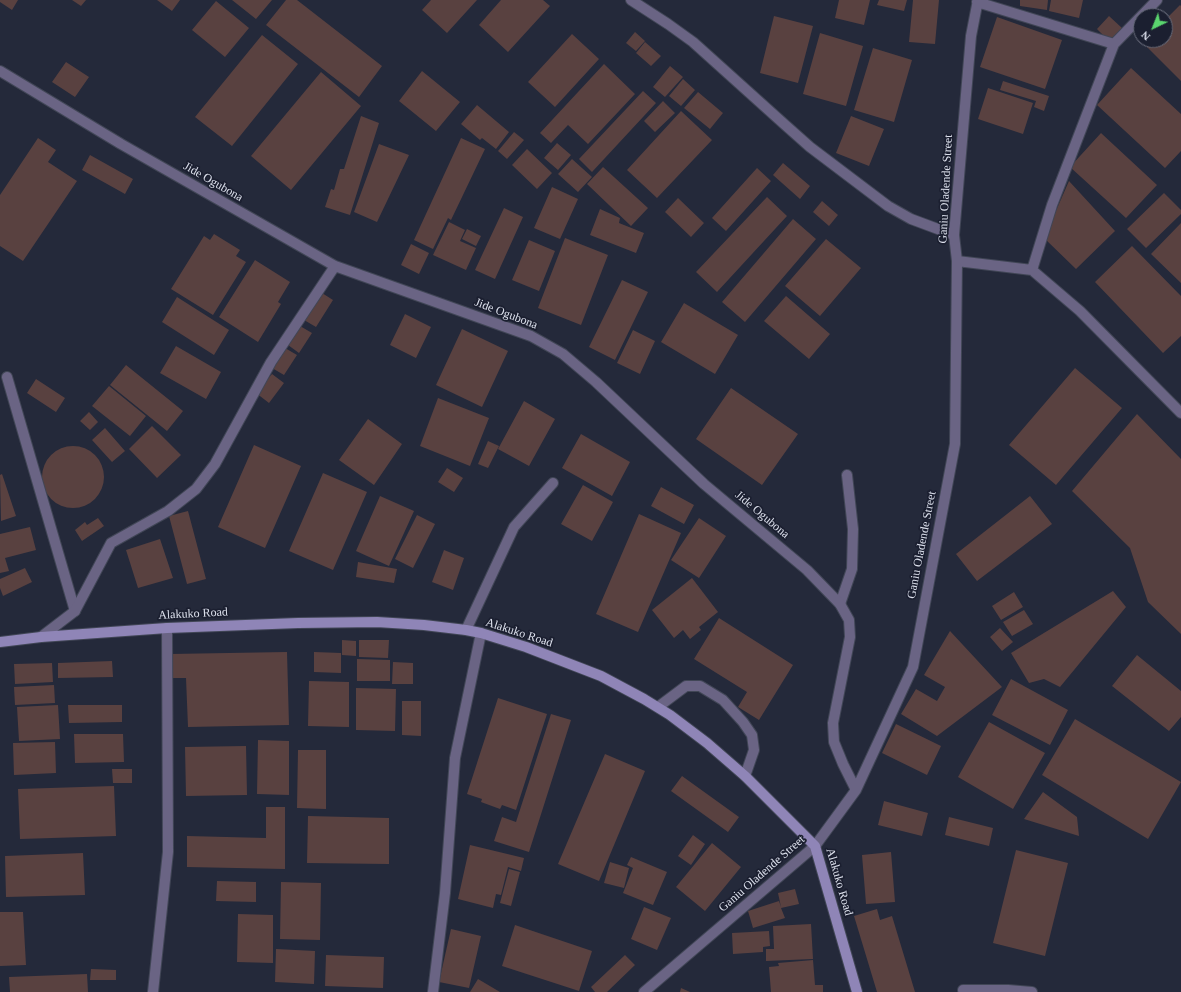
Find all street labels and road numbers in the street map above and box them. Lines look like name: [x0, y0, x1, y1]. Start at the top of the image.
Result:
street label: Ganiu Oladende Street: [936, 134, 956, 244]
street label: Jide Ogubona: [181, 159, 245, 205]
street label: Jide Ogubona: [472, 295, 540, 333]
street label: Jide Ogubona: [732, 488, 792, 542]
street label: Ganiu Oladende Street: [905, 490, 939, 600]
street label: Alakuko Road: [158, 605, 228, 623]
street label: Alakuko Road: [484, 615, 554, 651]
street label: Ganiu Oladende Street: [716, 833, 808, 915]
street label: Alakuko Road: [822, 847, 856, 917]

